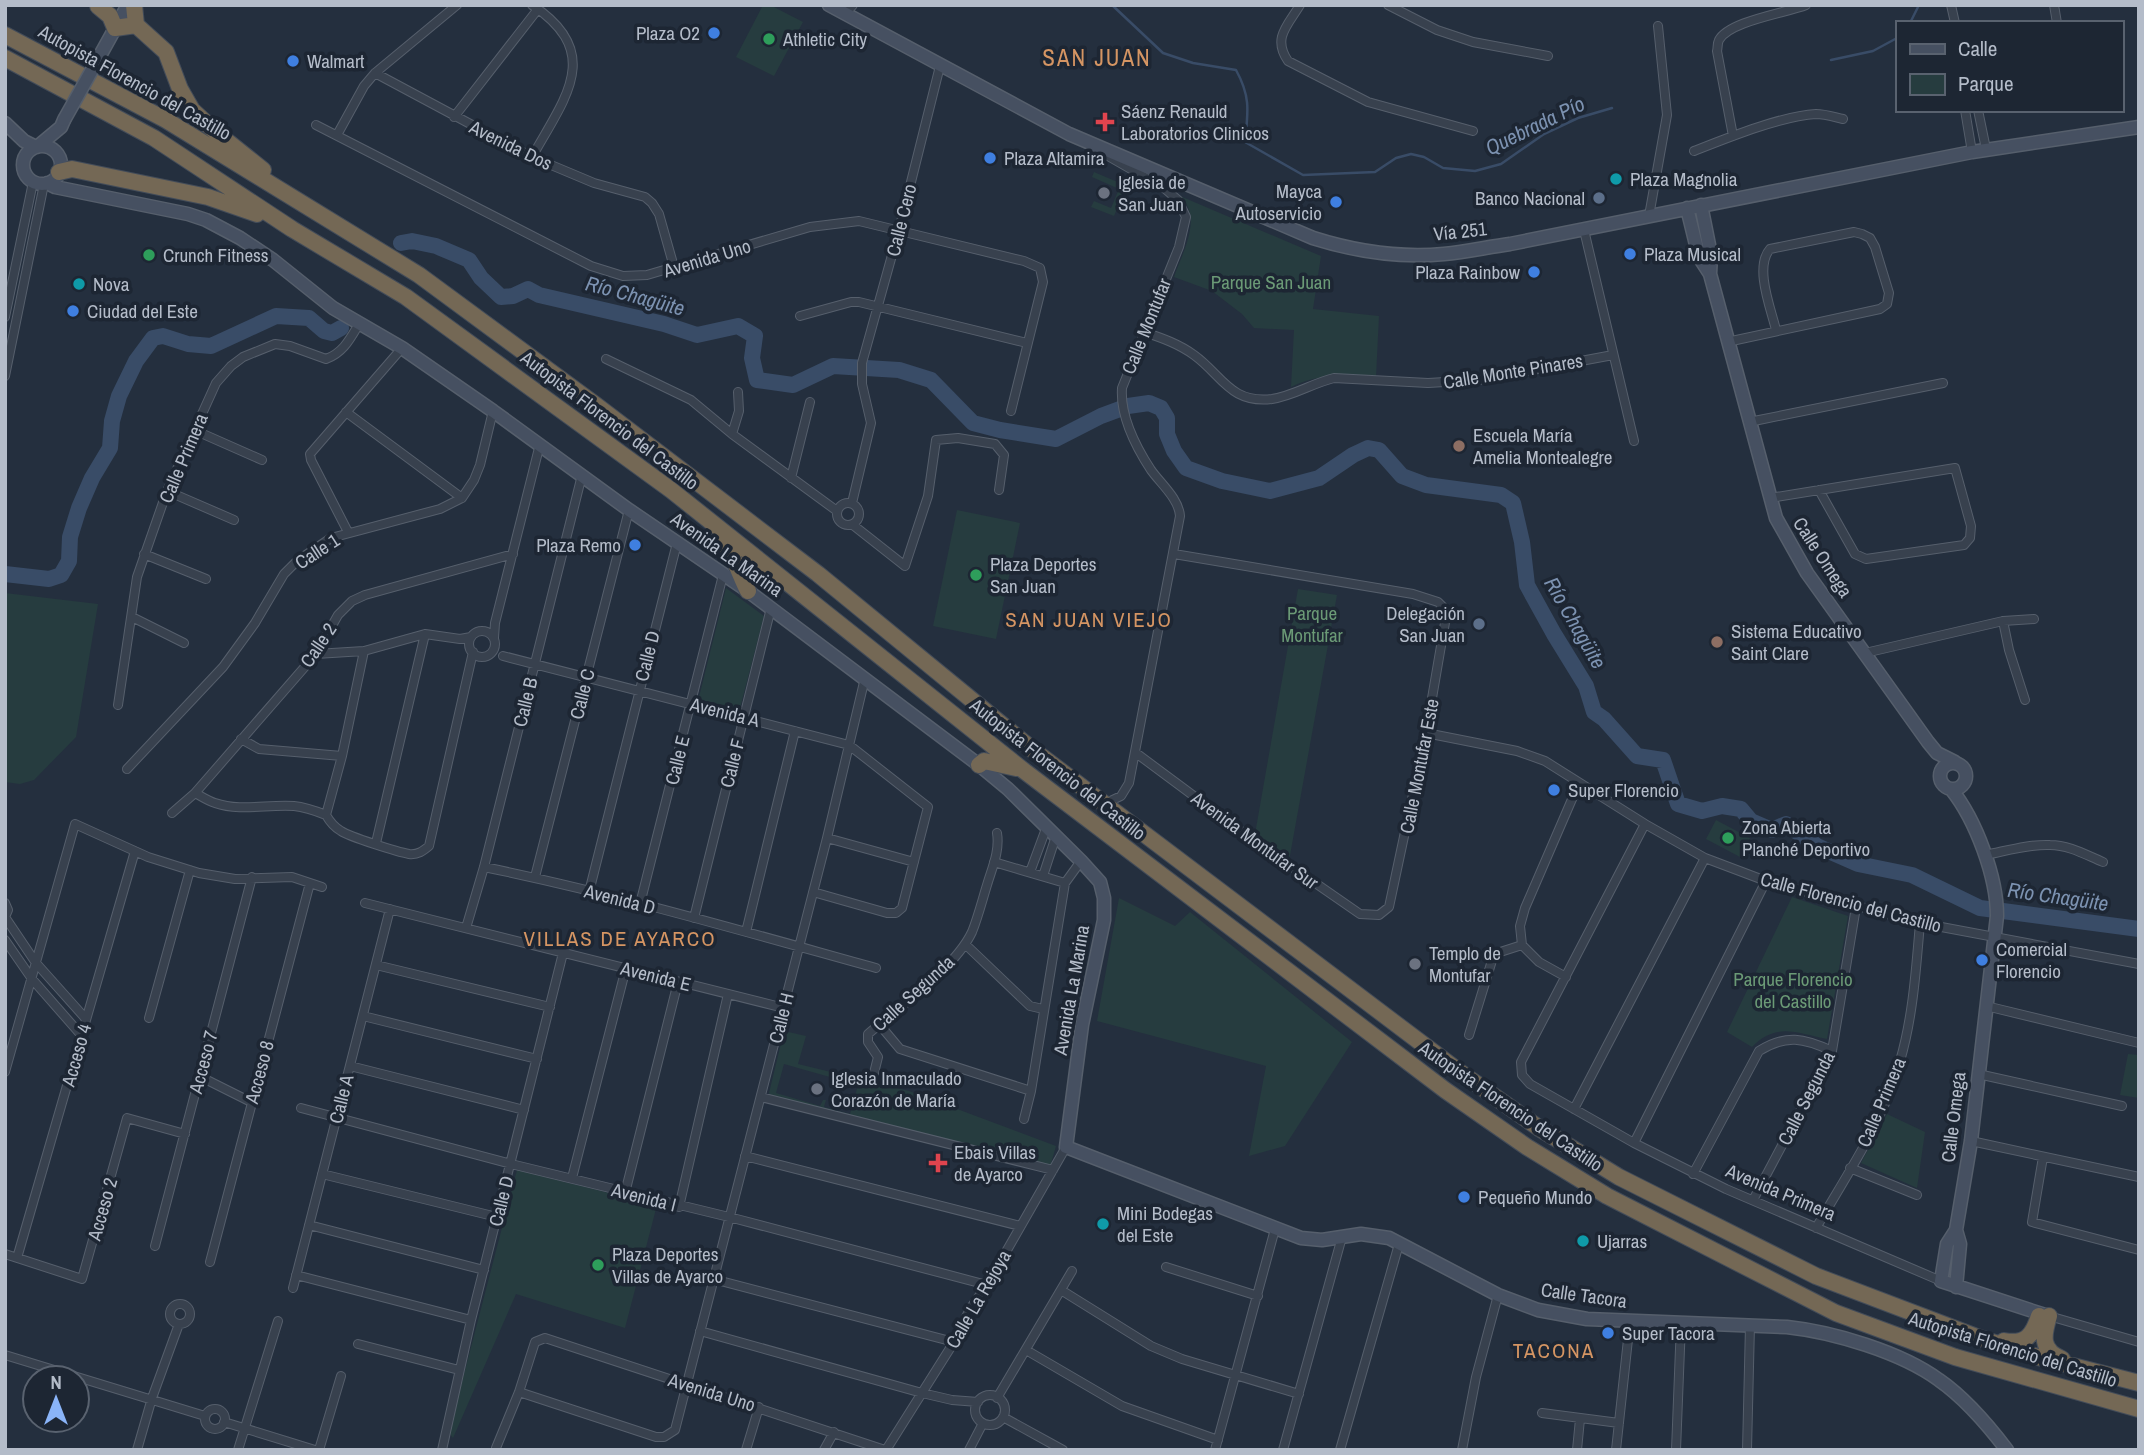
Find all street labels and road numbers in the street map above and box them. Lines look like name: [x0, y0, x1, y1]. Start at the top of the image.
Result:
street label: Autopista Florencio del Castillo: [33, 18, 236, 146]
street label: Avenida Dos: [464, 113, 557, 176]
street label: Calle Cero: [879, 181, 923, 259]
street label: Vía 251: [1432, 215, 1488, 247]
street label: Avenida Uno: [659, 232, 754, 284]
street label: Calle Montufar: [1115, 273, 1177, 378]
street label: Autopista Florencio del Castillo: [515, 344, 704, 496]
street label: Calle Monte Pinares: [1441, 347, 1585, 395]
street label: Calle Primera: [152, 409, 214, 507]
street label: Avenida La Marina: [665, 505, 789, 603]
street label: Calle Omega: [1787, 512, 1859, 602]
street label: Calle 1: [290, 527, 345, 575]
street label: Calle 2: [294, 618, 342, 672]
street label: Calle D: [628, 628, 666, 684]
street label: Calle C: [563, 666, 601, 722]
street label: Calle B: [506, 674, 544, 730]
street label: Avenida A: [687, 691, 763, 733]
street label: Autopista Florencio del Castillo: [964, 691, 1151, 846]
street label: Calle Montufar Este: [1393, 696, 1445, 836]
street label: Calle E: [658, 732, 696, 788]
street label: Calle F: [713, 736, 751, 790]
street label: Avenida Montufar Sur: [1185, 784, 1324, 895]
street label: Calle Florencio del Castillo: [1758, 865, 1944, 939]
street label: Avenida D: [581, 877, 658, 920]
street label: Avenida La Marina: [1047, 923, 1095, 1058]
street label: Calle Segunda: [866, 949, 960, 1037]
street label: Avenida E: [617, 954, 694, 997]
street label: Calle H: [762, 990, 800, 1046]
street label: Acceso 4: [54, 1020, 97, 1090]
street label: Acceso 7: [182, 1027, 224, 1097]
street label: Autopista Florencio del Castillo: [1413, 1034, 1608, 1177]
street label: Acceso 8: [238, 1038, 280, 1107]
street label: Calle Segunda: [1771, 1046, 1841, 1149]
street label: Calle Primera: [1850, 1053, 1912, 1151]
street label: Calle Omega: [1935, 1070, 1971, 1164]
street label: Calle A: [322, 1071, 360, 1126]
street label: Avenida Primera: [1721, 1157, 1840, 1227]
street label: Calle D: [482, 1173, 520, 1229]
street label: Acceso 2: [80, 1175, 123, 1244]
street label: Avenida I: [608, 1176, 679, 1218]
street label: Calle La Rejoya: [939, 1245, 1017, 1353]
street label: Calle Tacora: [1539, 1276, 1629, 1314]
street label: Autopista Florencio del Castillo: [1905, 1305, 2120, 1393]
street label: Avenida Uno: [664, 1366, 759, 1418]

